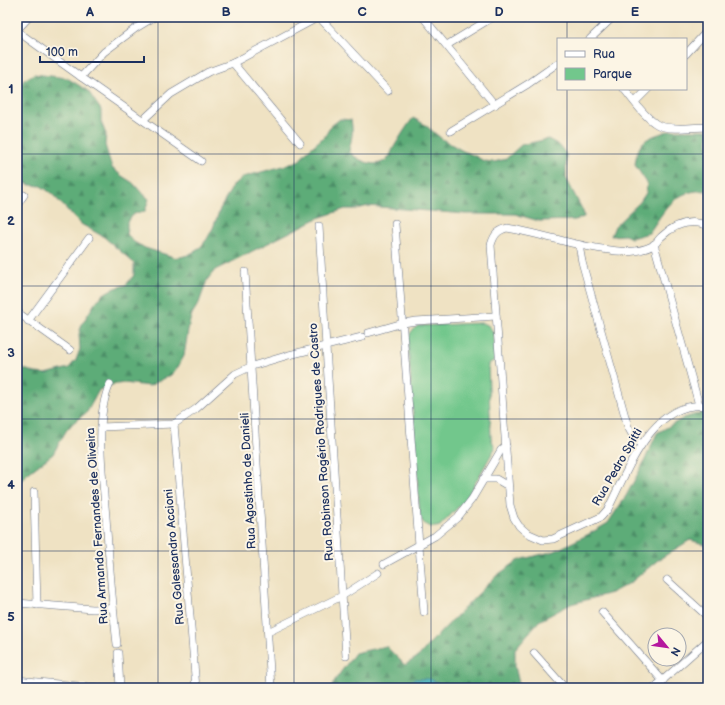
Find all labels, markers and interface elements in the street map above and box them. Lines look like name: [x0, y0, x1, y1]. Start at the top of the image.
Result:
text: A: [85, 4, 94, 20]
text: B: [221, 4, 231, 20]
text: C: [357, 4, 367, 20]
text: D: [494, 4, 504, 20]
text: E: [631, 4, 640, 20]
scale bar: [40, 38, 144, 64]
legend: [557, 38, 687, 90]
text: 100 m: [46, 45, 78, 60]
text: Rua: [593, 47, 615, 62]
text: Parque: [593, 67, 632, 82]
text: 1: [8, 81, 14, 97]
text: 2: [7, 213, 15, 229]
street label: Rua Robinson Rogério Rodrigues de Castro: [306, 322, 337, 562]
text: 3: [7, 345, 15, 361]
street label: Rua Agostinho de Danieli: [237, 412, 260, 550]
street label: Rua Pedro Spitti: [589, 425, 646, 509]
street label: Rua Armando Fernandes de Oliveira: [83, 427, 112, 625]
text: 4: [7, 477, 15, 493]
street label: Rua Galessandro Accioni: [161, 488, 188, 625]
text: 5: [7, 609, 15, 625]
north arrow: [647, 627, 687, 667]
text: N: [668, 645, 683, 658]

